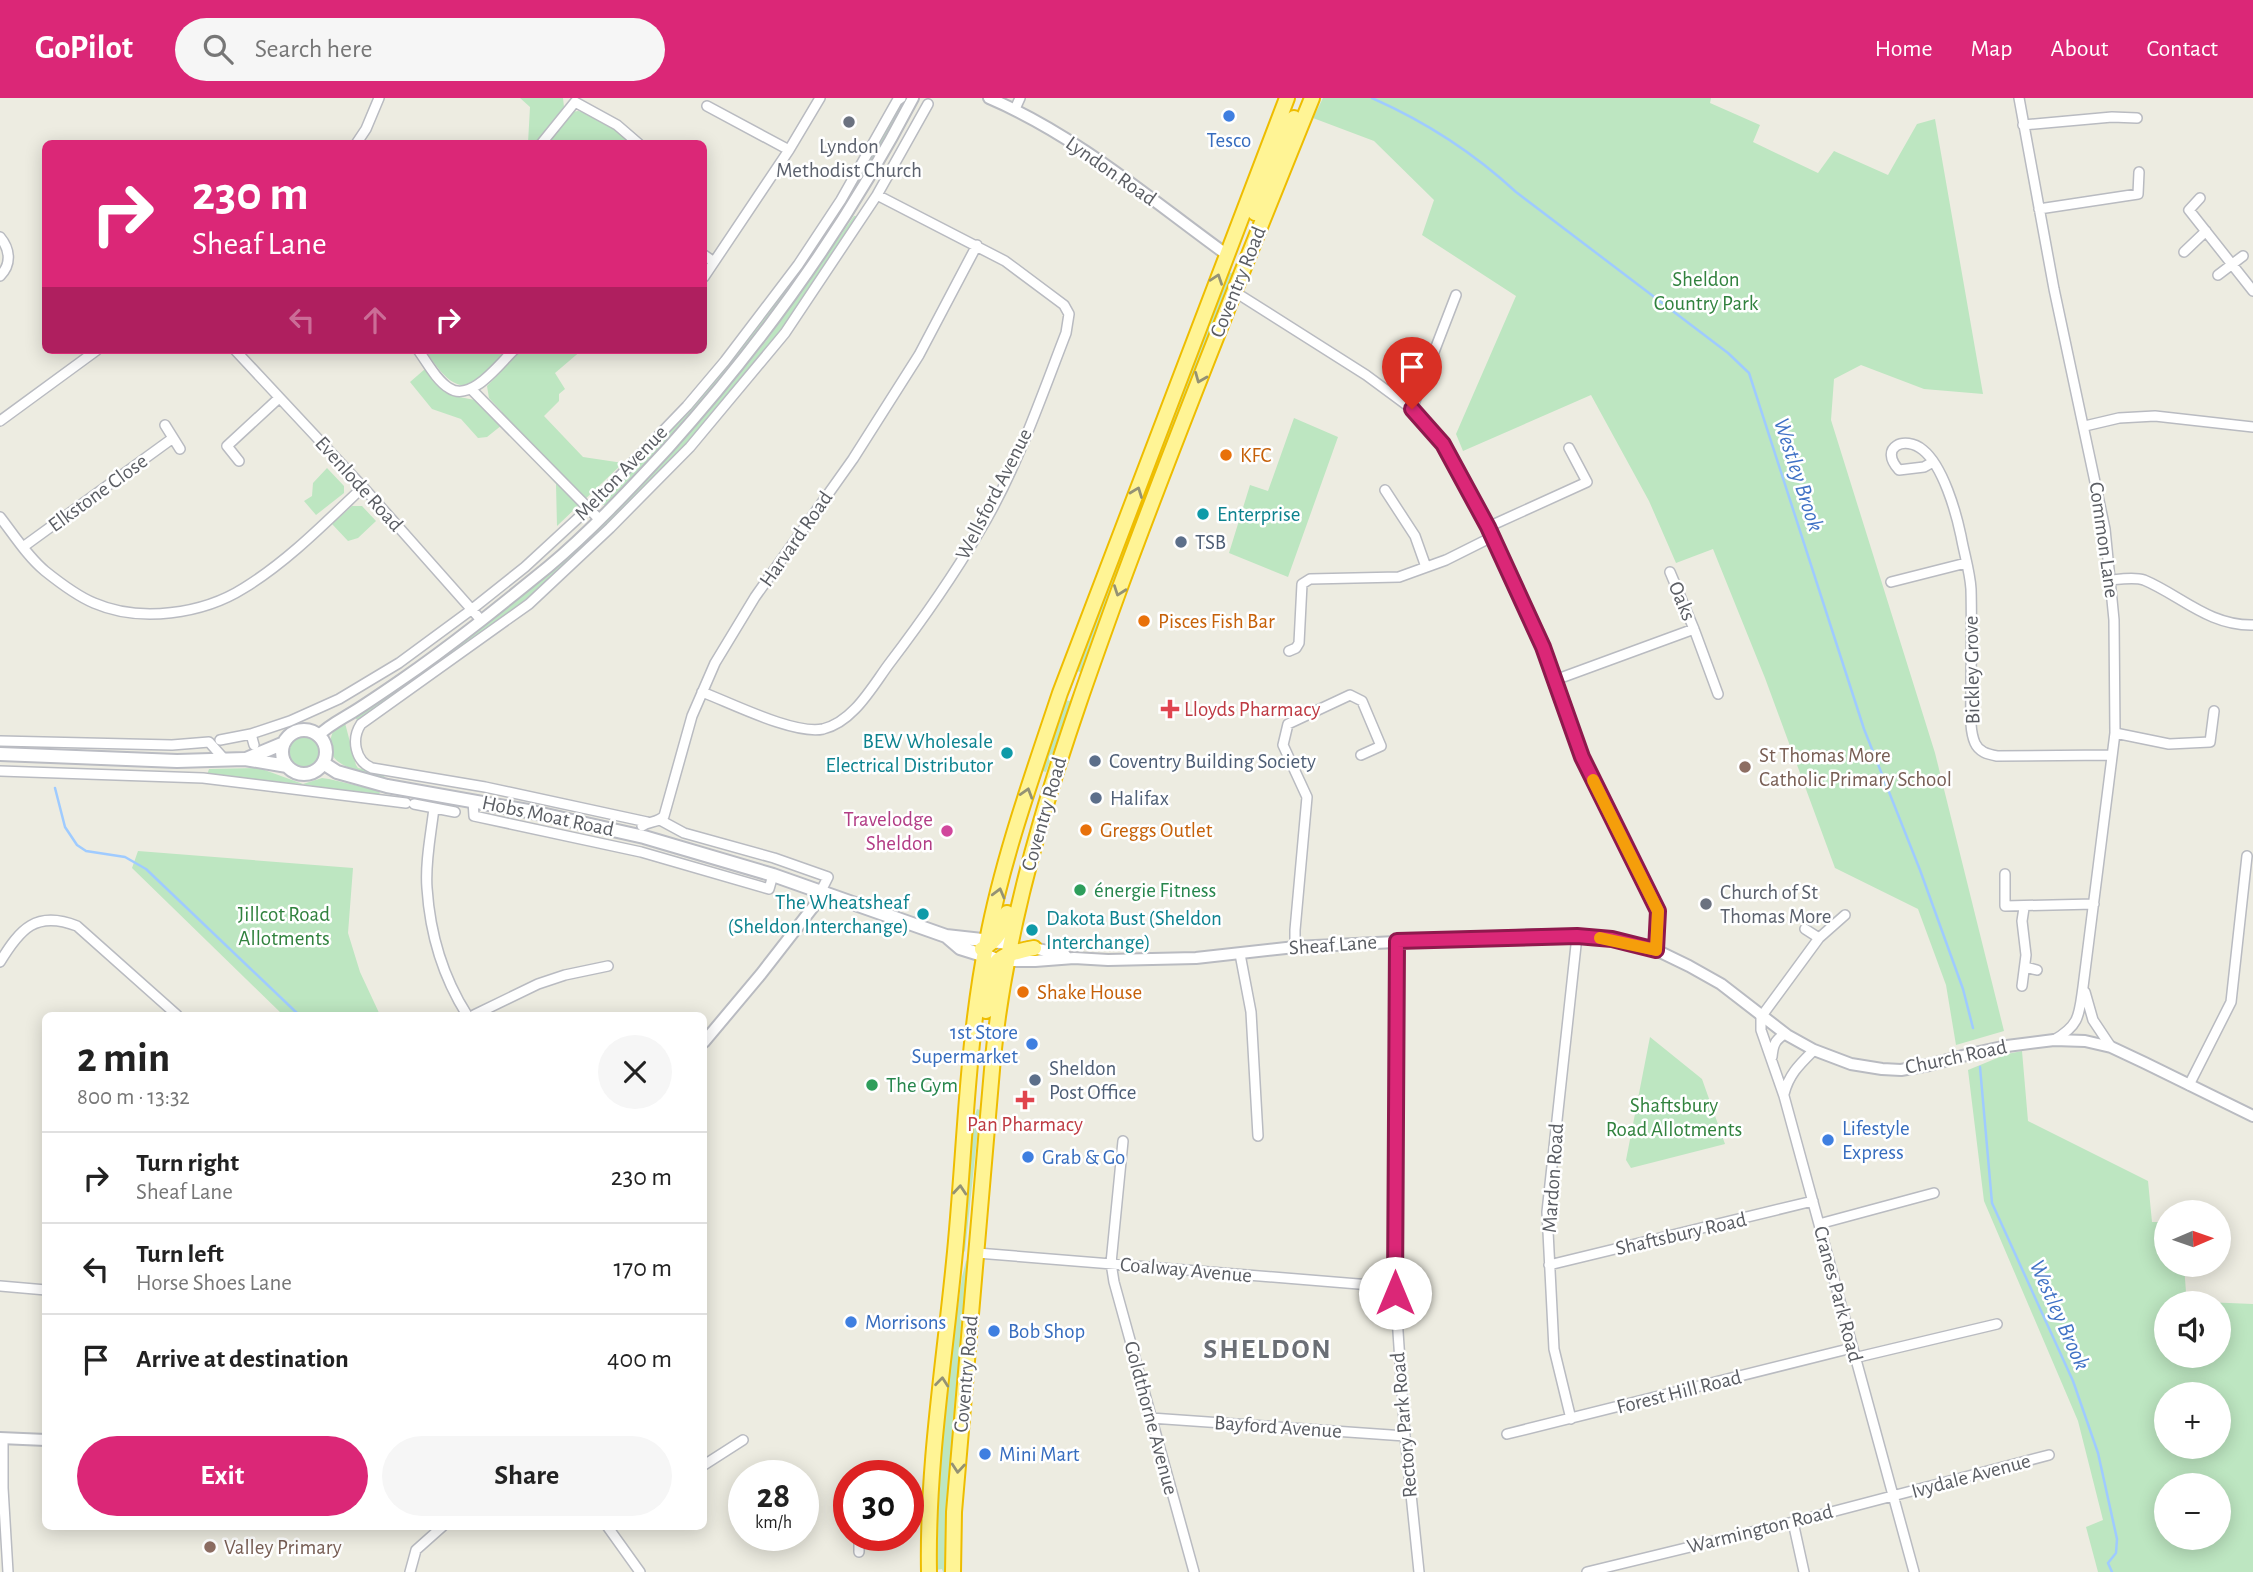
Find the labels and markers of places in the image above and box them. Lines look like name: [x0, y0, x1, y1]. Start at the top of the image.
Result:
marker: Tesco: [1221, 108, 1237, 124]
marker: Lyndon Methodist Church: [841, 114, 857, 130]
place label: Tesco: [1207, 130, 1251, 151]
place label: Lyndon Methodist Church: [776, 136, 922, 181]
pin: [1382, 337, 1442, 409]
place label: KFC: [1240, 445, 1272, 466]
marker: KFC: [1218, 447, 1234, 463]
place label: Enterprise: [1217, 504, 1300, 525]
marker: Enterprise: [1195, 506, 1211, 522]
place label: TSB: [1195, 532, 1226, 553]
marker: TSB: [1173, 534, 1189, 550]
place label: Pisces Fish Bar: [1158, 611, 1275, 632]
marker: Pisces Fish Bar: [1136, 613, 1152, 629]
place label: Lloyds Pharmacy: [1184, 699, 1320, 720]
marker: Lloyds Pharmacy: [1162, 701, 1178, 717]
place label: BEW Wholesale Electrical Distributor: [825, 731, 993, 776]
marker: BEW Wholesale Electrical Distributor: [999, 745, 1015, 761]
place label: St Thomas More Catholic Primary School: [1759, 745, 1952, 790]
place label: Coventry Building Society: [1109, 751, 1316, 772]
marker: Coventry Building Society: [1087, 753, 1103, 769]
marker: St Thomas More Catholic Primary School: [1737, 759, 1753, 775]
place label: Halifax: [1110, 788, 1169, 809]
marker: Halifax: [1088, 790, 1104, 806]
place label: Travelodge Sheldon: [843, 809, 933, 854]
place label: Greggs Outlet: [1100, 820, 1213, 841]
marker: Greggs Outlet: [1078, 822, 1094, 838]
marker: Travelodge Sheldon: [939, 823, 955, 839]
place label: énergie Fitness: [1094, 880, 1216, 901]
marker: énergie Fitness: [1072, 882, 1088, 898]
place label: Church of St Thomas More: [1720, 882, 1832, 927]
place label: The Wheatsheaf (Sheldon Interchange): [727, 892, 911, 937]
marker: Church of St Thomas More: [1698, 896, 1714, 912]
marker: The Wheatsheaf (Sheldon Interchange): [915, 906, 931, 922]
place label: Dakota Bust (Sheldon Interchange): [1046, 908, 1222, 953]
marker: Dakota Bust (Sheldon Interchange): [1024, 922, 1040, 938]
place label: Shake House: [1037, 982, 1142, 1003]
marker: Shake House: [1015, 984, 1031, 1000]
place label: 1st Store Supermarket: [912, 1022, 1018, 1067]
marker: 1st Store Supermarket: [1024, 1036, 1040, 1052]
place label: Sheldon Post Office: [1049, 1058, 1136, 1103]
marker: Sheldon Post Office: [1027, 1072, 1043, 1088]
place label: The Gym: [886, 1075, 958, 1096]
marker: The Gym: [864, 1077, 880, 1093]
marker: Pan Pharmacy: [1017, 1092, 1033, 1108]
place label: Pan Pharmacy: [967, 1114, 1083, 1135]
place label: Lifestyle Express: [1842, 1118, 1910, 1163]
marker: Lifestyle Express: [1820, 1132, 1836, 1148]
place label: Grab & Go: [1042, 1147, 1125, 1168]
marker: Grab & Go: [1020, 1149, 1036, 1165]
place label: Morrisons: [865, 1312, 946, 1333]
marker: Morrisons: [843, 1314, 859, 1330]
place label: Bob Shop: [1008, 1321, 1085, 1342]
marker: Bob Shop: [986, 1323, 1002, 1339]
place label: Mini Mart: [999, 1444, 1080, 1465]
marker: Mini Mart: [977, 1446, 993, 1462]
place label: Valley Primary: [224, 1537, 342, 1558]
marker: Valley Primary: [202, 1539, 218, 1555]

